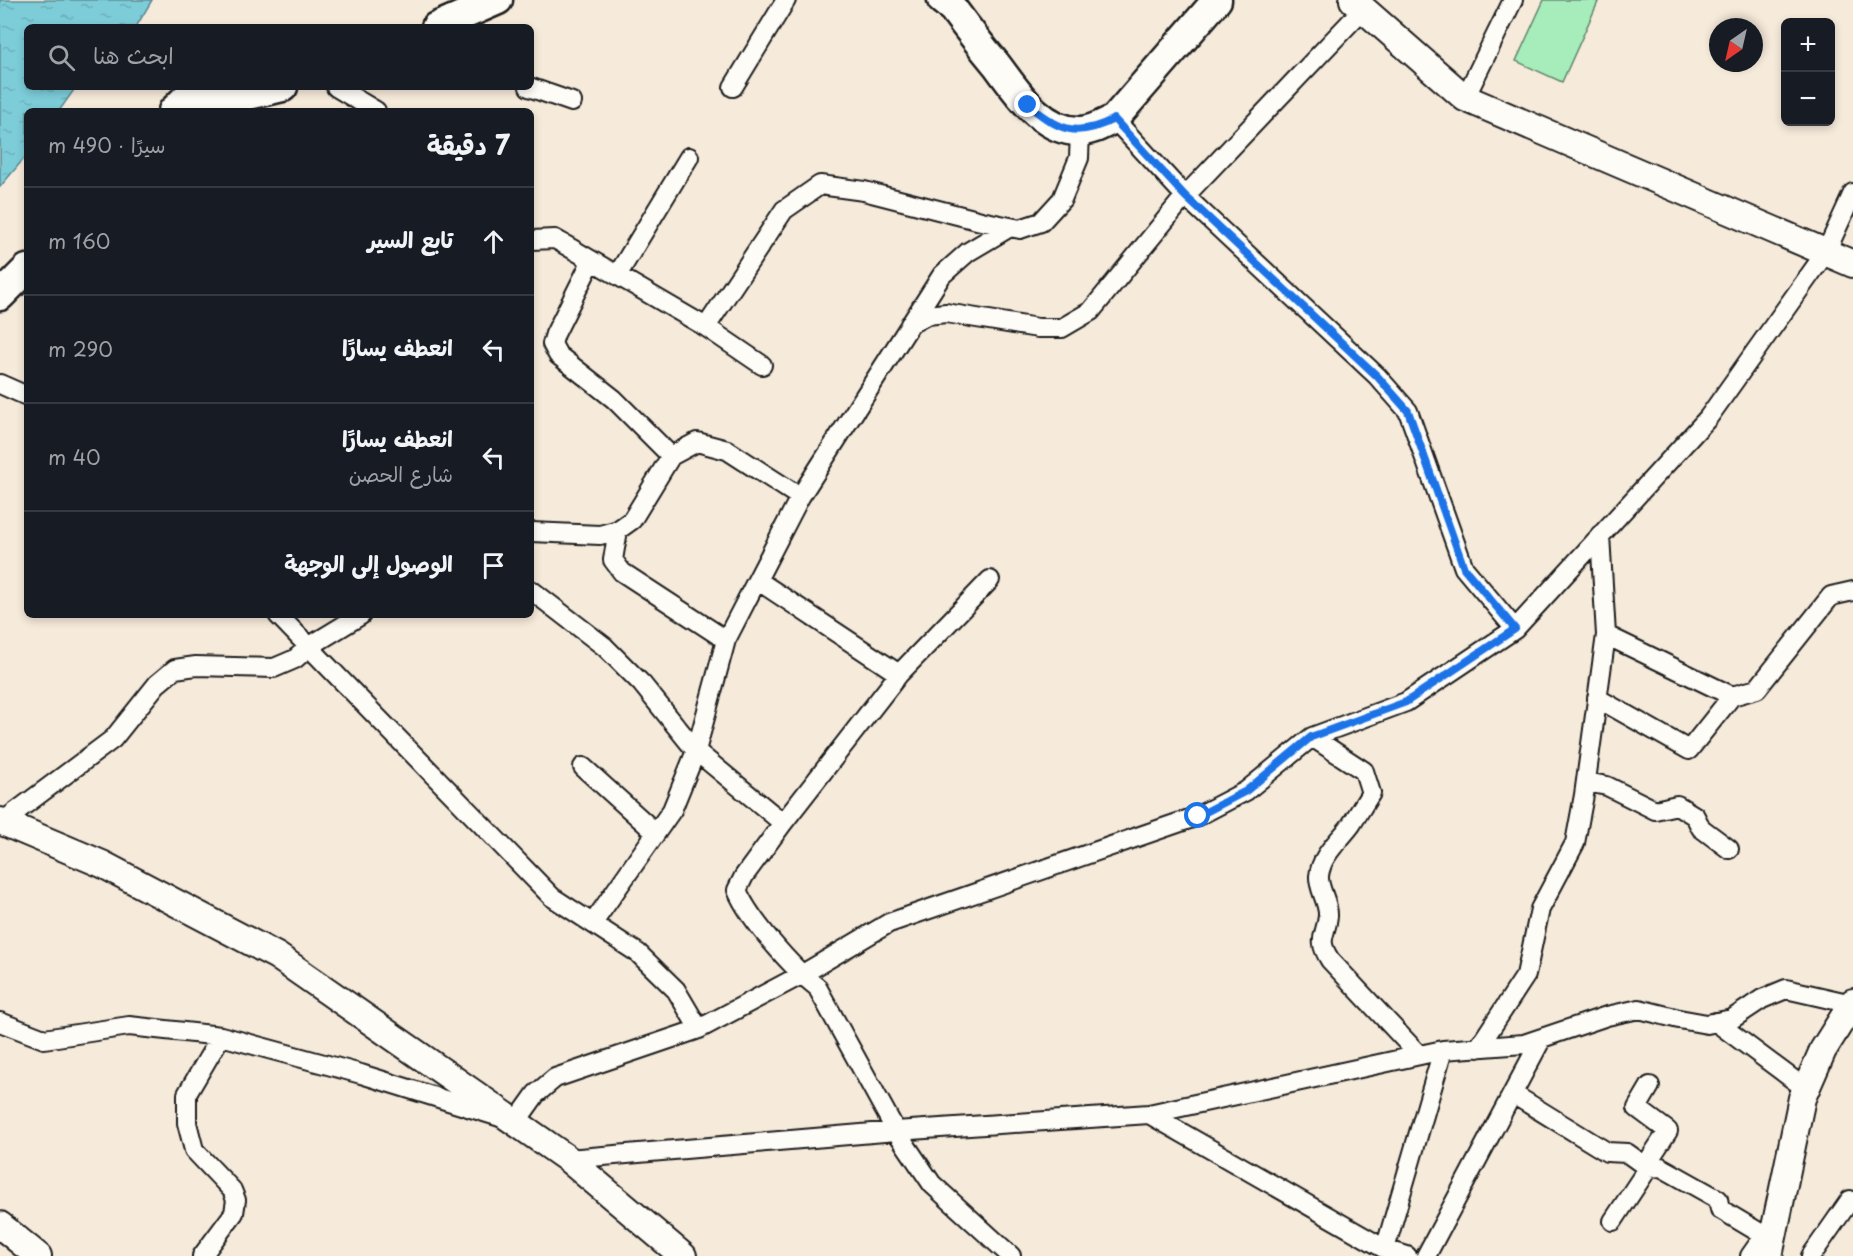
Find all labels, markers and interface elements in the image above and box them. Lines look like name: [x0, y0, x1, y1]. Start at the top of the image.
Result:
north arrow: [1709, 18, 1763, 72]
map controls: [1781, 18, 1835, 126]
button: +: [1781, 18, 1835, 72]
search box: [24, 24, 534, 90]
text: ابحث هنا: [93, 38, 174, 71]
icon: search: [45, 41, 78, 74]
button: −: [1781, 72, 1835, 126]
route end: [1014, 91, 1040, 117]
text: 7 دقيقة: [427, 125, 510, 164]
text: سيرًا · 490 m: [48, 130, 165, 160]
text: تابع السير: [368, 222, 453, 255]
icon: ahead: [477, 225, 510, 258]
text: 160 m: [48, 226, 110, 256]
text: انعطف يسارًا: [342, 330, 453, 363]
icon: left: [477, 333, 510, 366]
text: 290 m: [48, 334, 113, 364]
text: انعطف يسارًا: [342, 421, 453, 454]
icon: left: [477, 441, 510, 474]
text: 40 m: [48, 442, 101, 472]
text: شارع الحصن: [349, 459, 453, 489]
text: الوصول إلى الوجهة: [284, 546, 453, 579]
icon: arrive: [477, 549, 510, 582]
route start: [1184, 802, 1210, 828]

